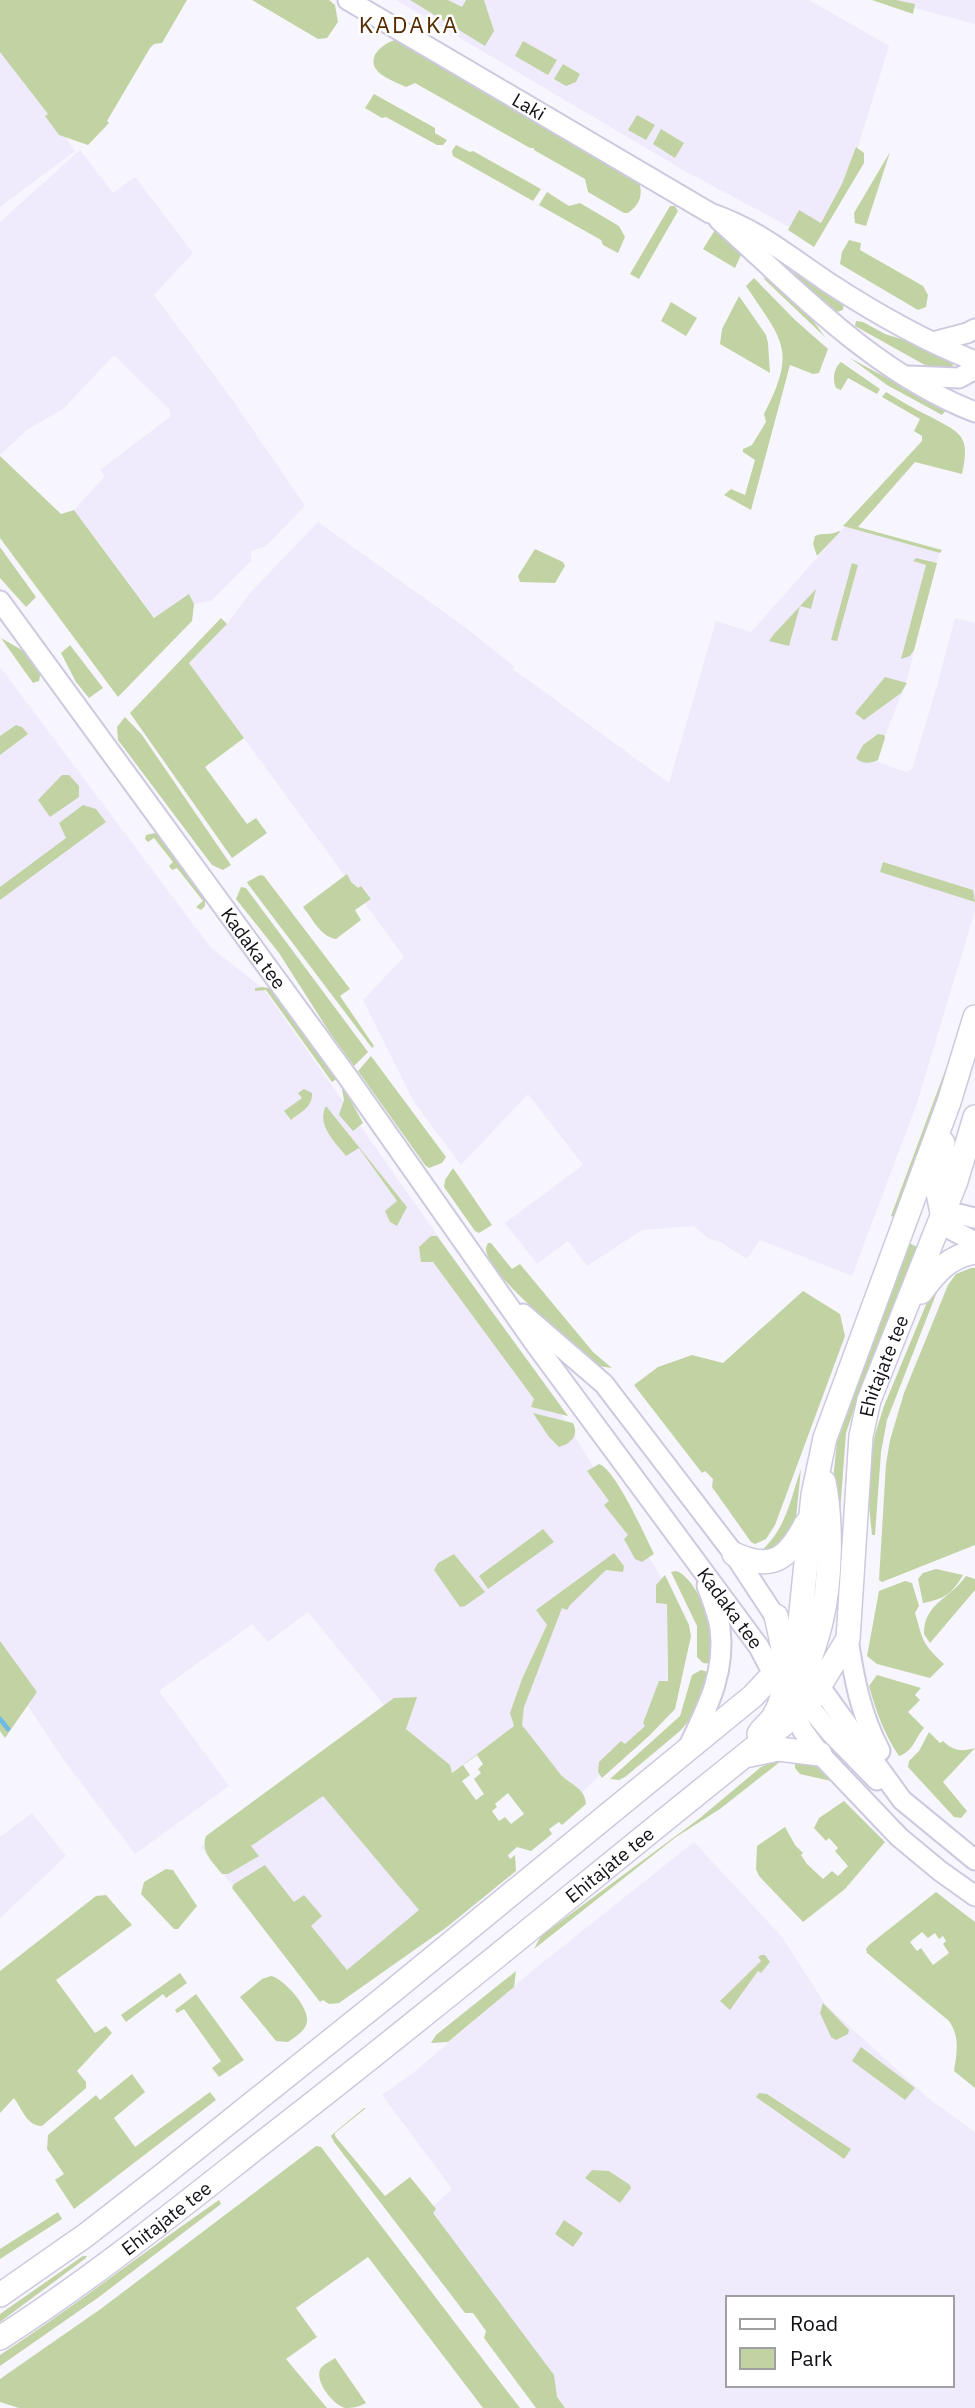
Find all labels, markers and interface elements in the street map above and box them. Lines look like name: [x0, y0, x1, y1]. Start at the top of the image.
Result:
district label: KADAKA: [359, 9, 459, 39]
street label: Laki: [508, 87, 550, 126]
street label: Kadaka tee: [216, 903, 291, 994]
street label: Ehitajate tee: [854, 1311, 914, 1419]
street label: Kadaka tee: [692, 1563, 768, 1653]
street label: Ehitajate tee: [560, 1822, 659, 1908]
street label: Ehitajate tee: [116, 2176, 216, 2261]
legend: [726, 2296, 954, 2387]
text: Road: [790, 2309, 838, 2337]
text: Park: [790, 2344, 833, 2372]

